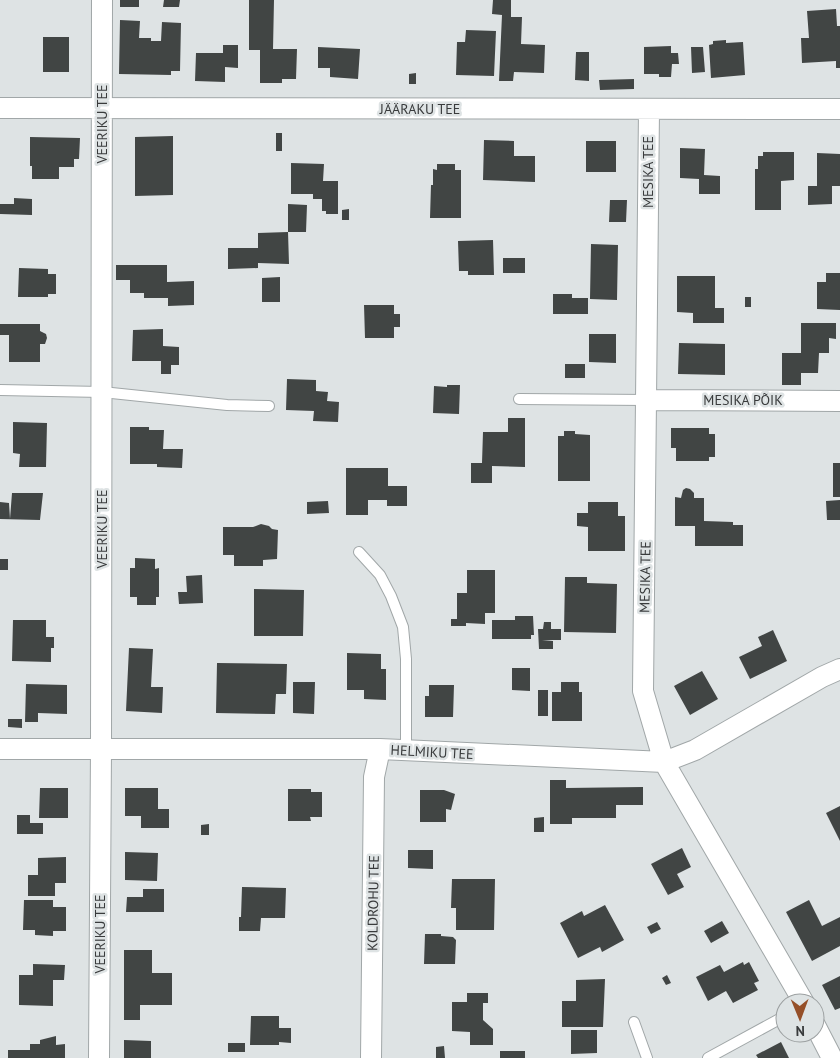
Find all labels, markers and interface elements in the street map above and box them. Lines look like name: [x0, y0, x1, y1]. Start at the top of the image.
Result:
street label: VEERIKU TEE: [93, 84, 111, 165]
street label: JÄÄRAKU TEE: [379, 100, 460, 118]
street label: MESIKA TEE: [639, 136, 657, 208]
street label: MESIKA PÕIK: [703, 391, 783, 409]
street label: VEERIKU TEE: [93, 489, 111, 570]
street label: MESIKA TEE: [635, 541, 655, 613]
street label: HELMIKU TEE: [390, 741, 474, 763]
street label: KOLDROHU TEE: [363, 855, 383, 951]
street label: VEERIKU TEE: [91, 894, 109, 975]
north arrow: [775, 993, 825, 1043]
text: N: [795, 1022, 805, 1040]

